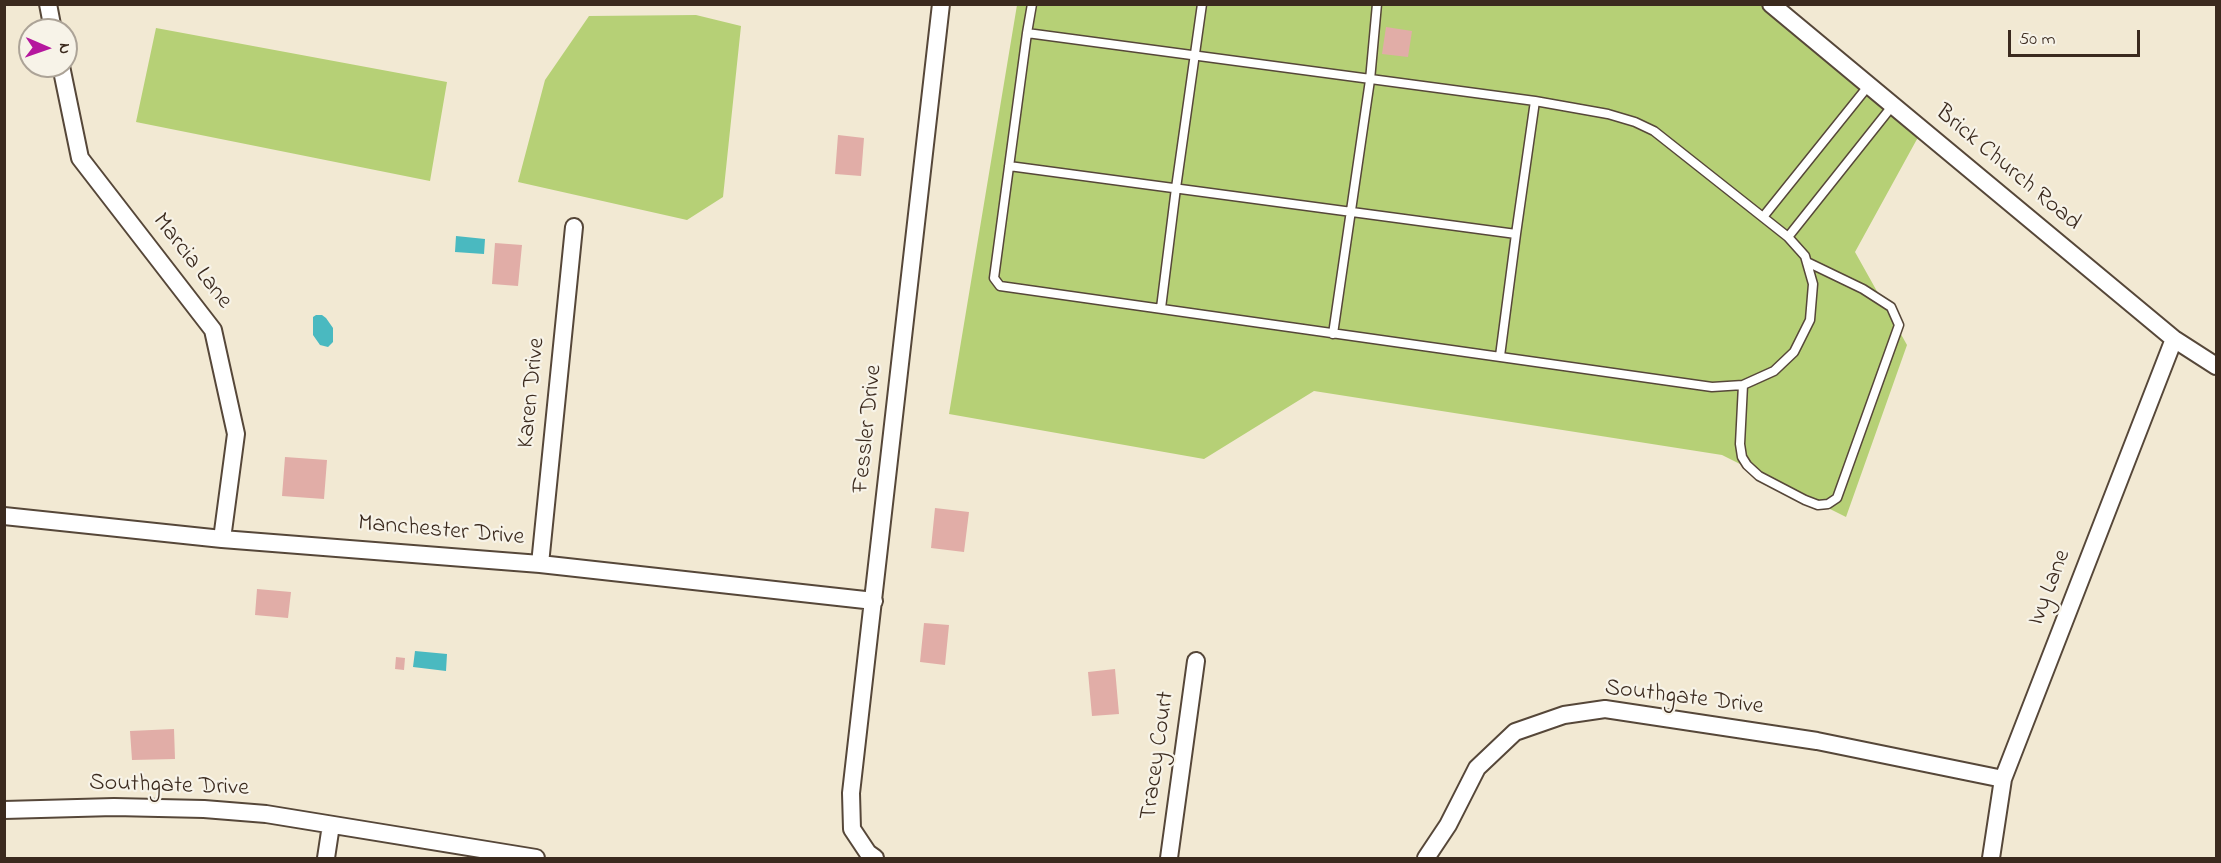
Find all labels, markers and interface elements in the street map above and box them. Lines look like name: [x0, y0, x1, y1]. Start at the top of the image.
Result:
north arrow: [18, 18, 78, 78]
scale bar: [2011, 18, 2143, 56]
text: 50 m: [2019, 27, 2056, 53]
text: N: [52, 43, 76, 54]
street label: Brick Church Road: [1928, 100, 2086, 238]
street label: Marcia Lane: [145, 208, 237, 316]
street label: Karen Drive: [513, 336, 553, 450]
street label: Fessler Drive: [848, 363, 890, 495]
street label: Manchester Drive: [357, 510, 525, 554]
street label: Ivy Lane: [2023, 546, 2079, 630]
street label: Southgate Drive: [1603, 675, 1765, 723]
street label: Tracey Court: [1136, 690, 1182, 822]
street label: Southgate Drive: [89, 770, 249, 804]

